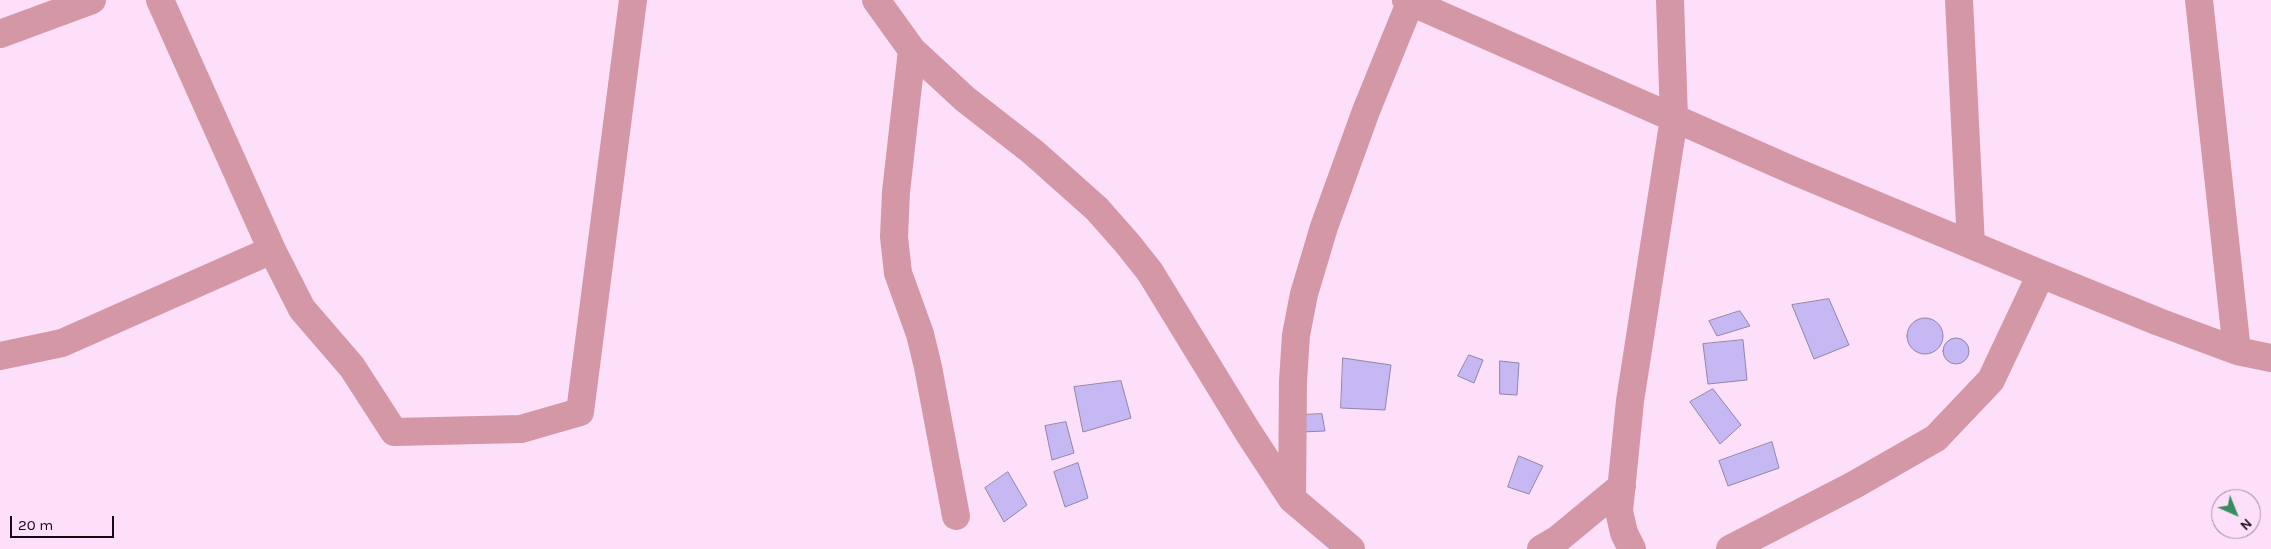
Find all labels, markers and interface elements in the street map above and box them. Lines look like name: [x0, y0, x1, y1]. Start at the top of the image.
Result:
north arrow: [2211, 489, 2261, 539]
scale bar: [12, 506, 116, 538]
text: N: [2237, 515, 2256, 534]
text: 20 m: [18, 516, 53, 534]

